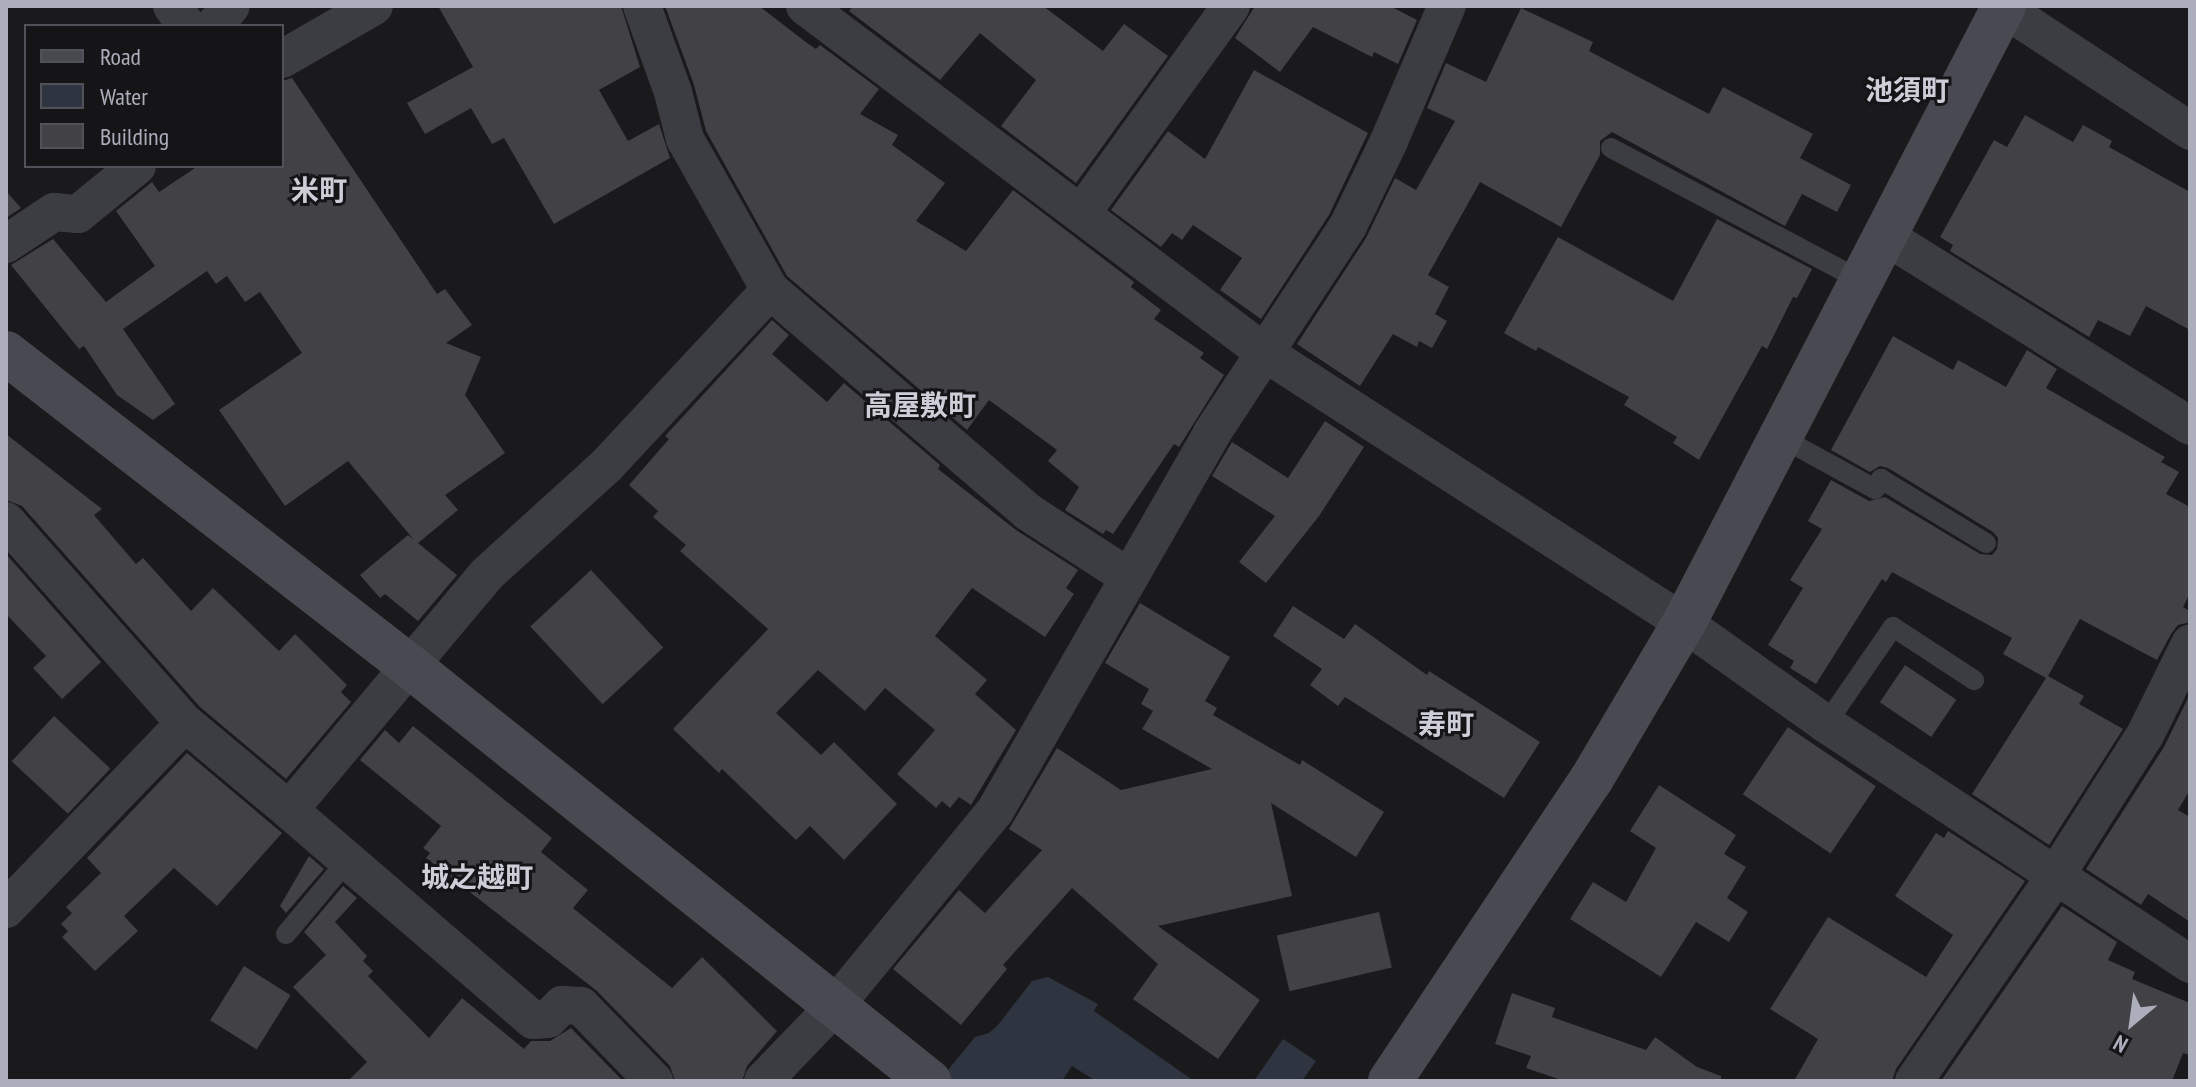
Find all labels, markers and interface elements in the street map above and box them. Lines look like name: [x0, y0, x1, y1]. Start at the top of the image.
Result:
legend: [24, 24, 284, 168]
text: Road: [100, 41, 141, 72]
district label: 池須町: [1865, 73, 1949, 107]
text: Water: [100, 81, 148, 112]
text: Building: [100, 121, 169, 152]
district label: 米町: [291, 173, 347, 207]
district label: 高屋敷町: [864, 388, 976, 422]
district label: 寿町: [1418, 707, 1474, 741]
district label: 城之越町: [421, 860, 533, 894]
north arrow: [2092, 983, 2172, 1063]
text: N: [2108, 1029, 2132, 1059]

